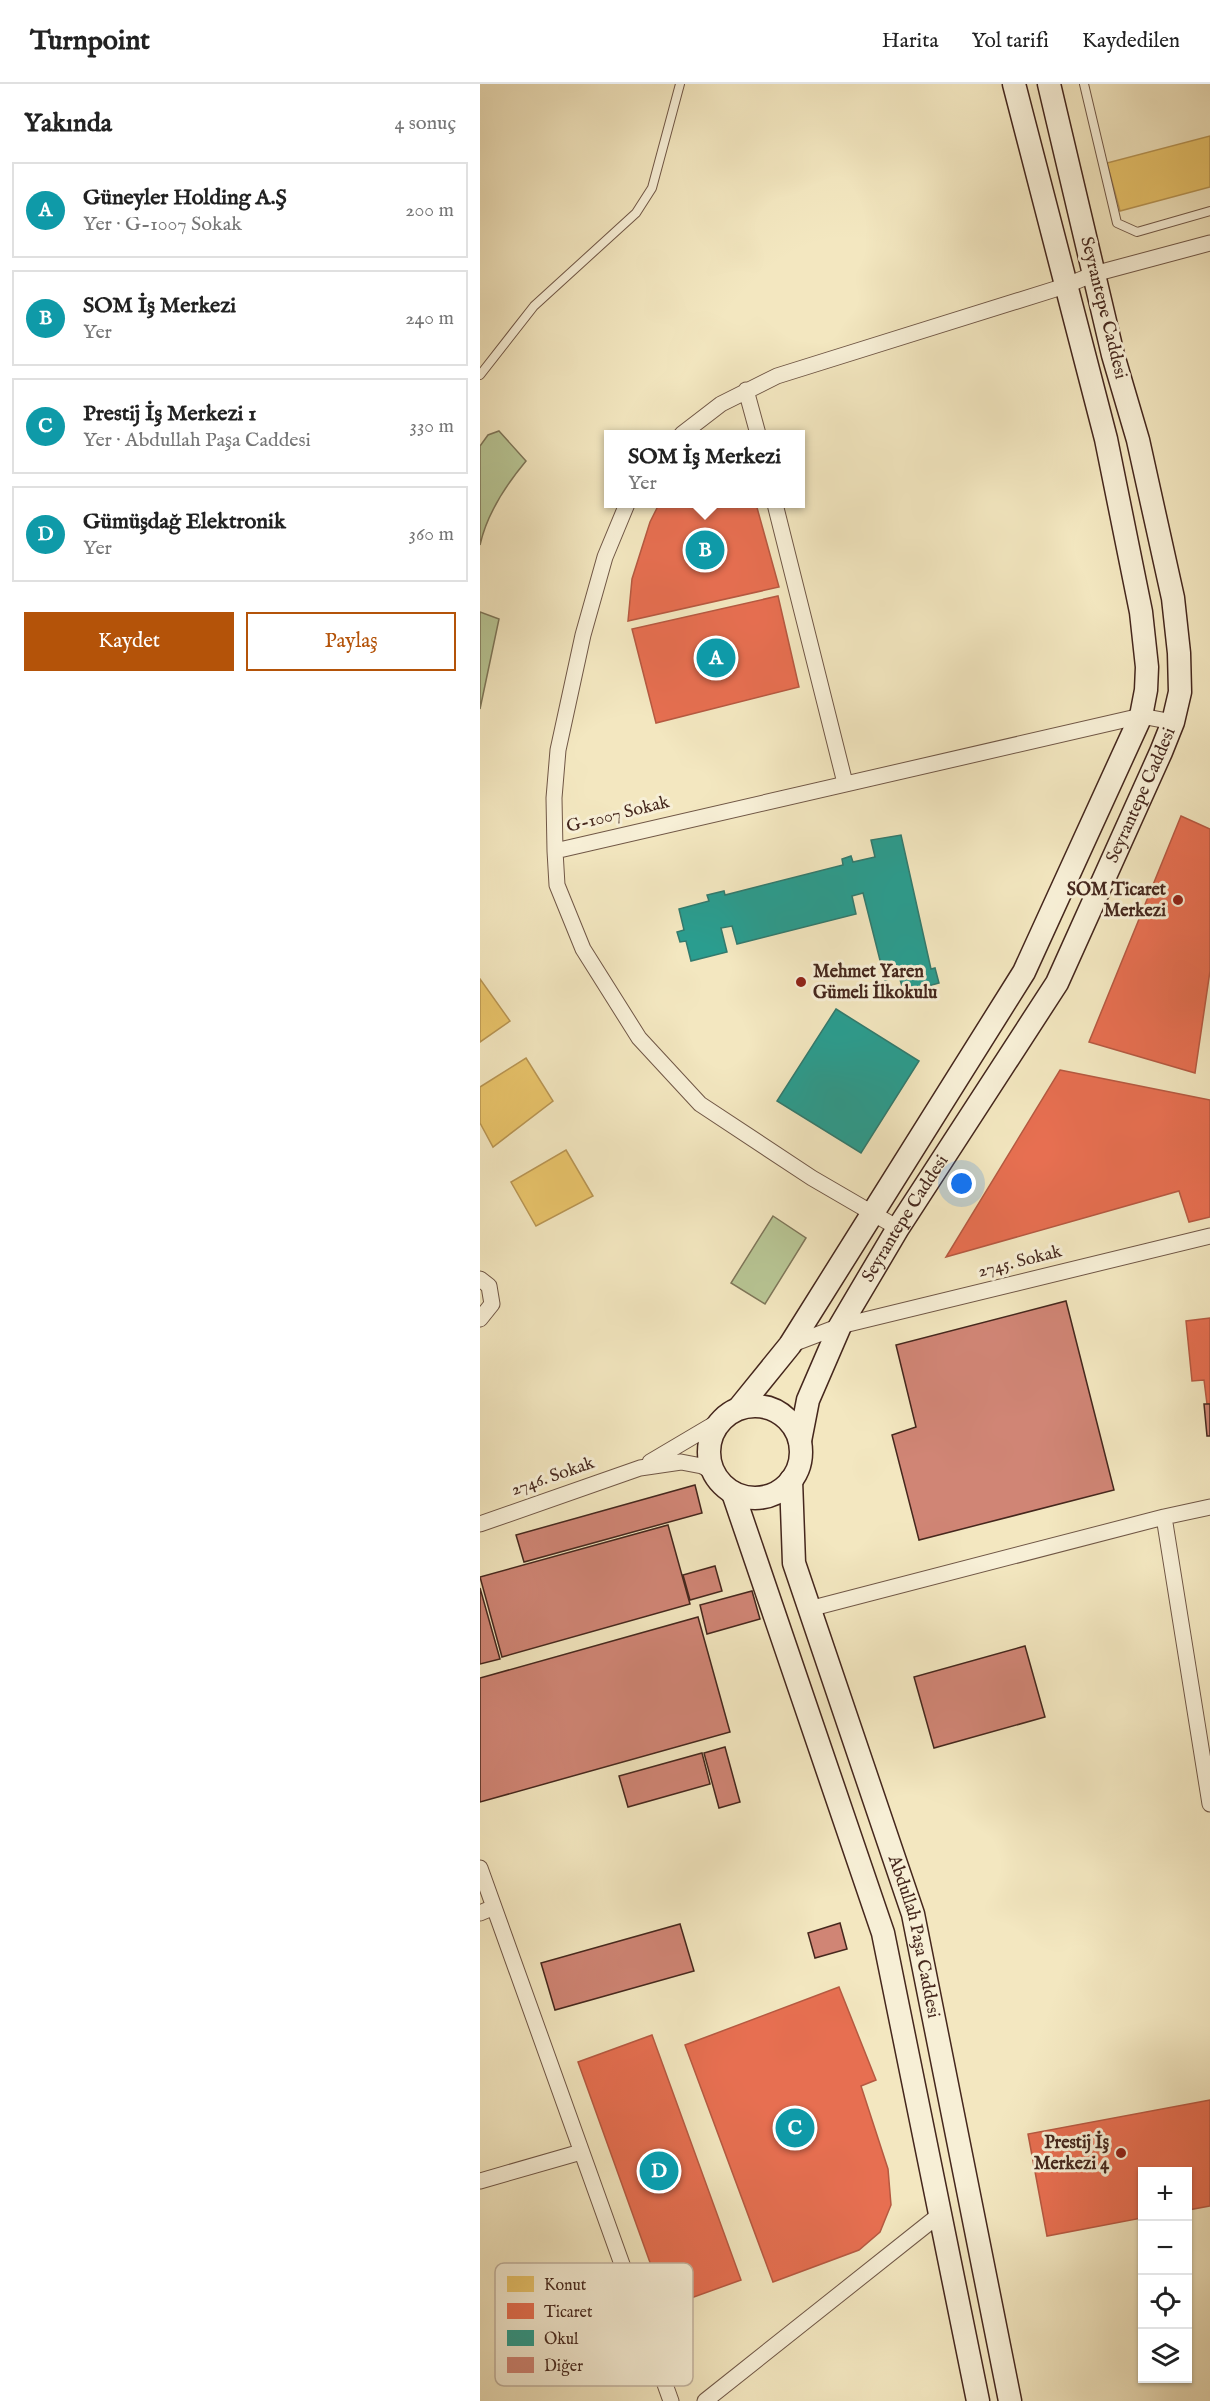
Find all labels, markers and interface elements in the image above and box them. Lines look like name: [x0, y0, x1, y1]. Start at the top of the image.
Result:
text: Turnpoint: [30, 24, 150, 59]
text: Harita: [882, 28, 939, 55]
text: Yol tarifi: [972, 28, 1049, 55]
text: Kaydedilen: [1082, 28, 1180, 55]
text: Yakında: [24, 107, 112, 140]
text: 4 sonuç: [395, 111, 456, 136]
text: Güneyler Holding A.Ş: [83, 184, 287, 212]
text: A: [39, 198, 52, 223]
text: 200 m: [405, 198, 454, 223]
text: Yer · G-1007 Sokak: [83, 212, 242, 237]
street label: Seyrantepe Caddesi: [1074, 234, 1132, 382]
text: SOM İş Merkezi: [83, 292, 236, 320]
text: B: [39, 306, 52, 331]
text: 240 m: [405, 306, 454, 331]
text: Yer: [83, 320, 112, 345]
text: Prestij İş Merkezi 1: [83, 400, 256, 428]
text: C: [38, 414, 53, 439]
text: 330 m: [409, 414, 454, 439]
text: Yer · Abdullah Paşa Caddesi: [83, 428, 311, 453]
popup: [604, 430, 805, 508]
text: SOM İş Merkezi: [628, 443, 781, 471]
text: Yer: [628, 471, 657, 496]
text: Gümüşdağ Elektronik: [83, 508, 286, 536]
text: D: [37, 522, 54, 547]
text: 360 m: [408, 522, 454, 547]
pin: B: [686, 528, 724, 572]
text: Yer: [83, 536, 112, 561]
button: Kaydet: [24, 612, 234, 671]
button: Paylaş: [246, 612, 456, 671]
pin: A: [696, 636, 736, 680]
street label: Seyrantepe Caddesi: [1101, 724, 1181, 867]
street label: G-1007 Sokak: [564, 791, 672, 839]
place label: SOM Ticaret Merkezi: [1067, 879, 1167, 923]
marker: SOM Ticaret Merkezi: [1171, 893, 1185, 907]
place label: Mehmet Yaren Gümeli İlkokulu: [813, 961, 938, 1005]
marker: Mehmet Yaren Gümeli İlkokulu: [794, 975, 808, 989]
street label: Seyrantepe Caddesi: [857, 1151, 954, 1287]
your location: [947, 1169, 976, 1198]
street label: 2745. Sokak: [976, 1240, 1065, 1284]
street label: 2746. Sokak: [508, 1452, 598, 1502]
street label: Abdullah Paşa Caddesi: [882, 1851, 945, 2020]
pin: C: [776, 2106, 814, 2150]
place label: Prestij İş Merkezi 4: [1034, 2130, 1110, 2176]
marker: Prestij İş Merkezi 4: [1114, 2146, 1128, 2160]
pin: D: [640, 2148, 678, 2194]
map controls: [1138, 2167, 1192, 2383]
button: +: [1138, 2167, 1192, 2221]
button: −: [1138, 2221, 1192, 2275]
legend: [495, 2263, 693, 2386]
button: locate: [1138, 2275, 1192, 2329]
text: Konut: [544, 2276, 587, 2296]
text: Ticaret: [544, 2303, 593, 2323]
button: layers: [1138, 2329, 1192, 2383]
text: Okul: [544, 2330, 579, 2350]
text: Diğer: [544, 2357, 583, 2377]

